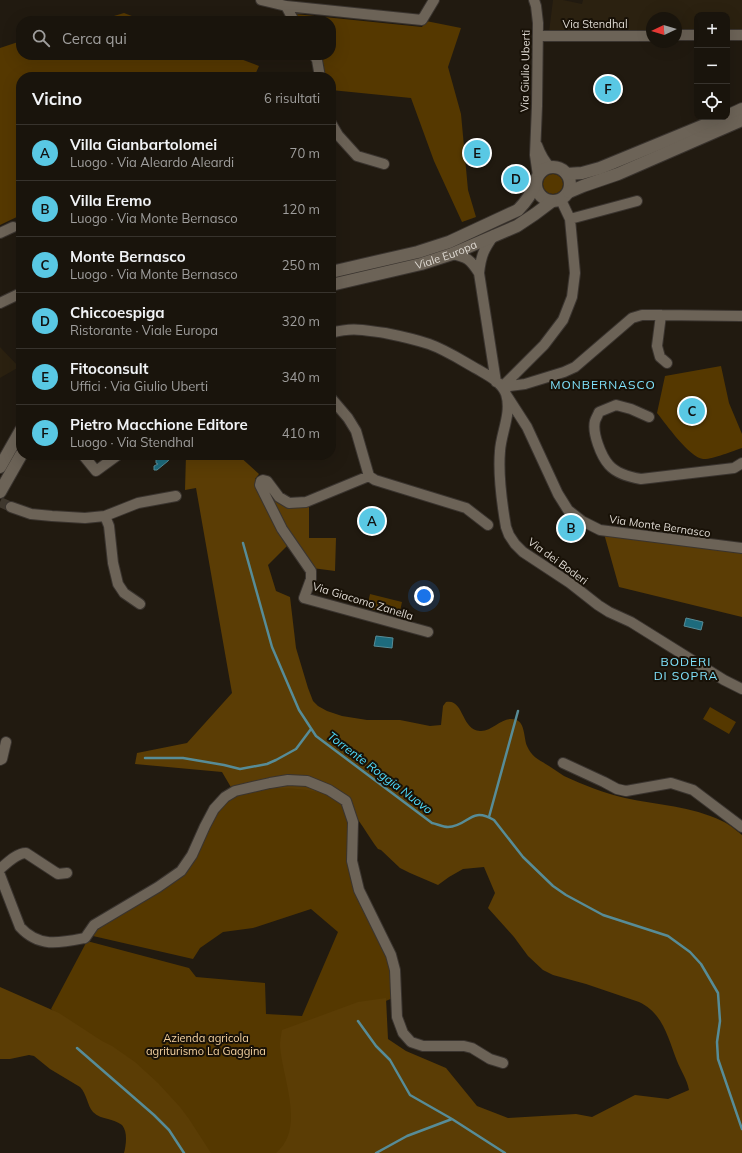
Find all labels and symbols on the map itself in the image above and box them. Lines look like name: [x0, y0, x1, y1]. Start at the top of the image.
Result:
north arrow: [646, 12, 682, 48]
street label: Via Stendhal: [562, 17, 628, 31]
street label: Via Giulio Uberti: [517, 30, 533, 112]
pin: F: [595, 74, 621, 104]
pin: E: [464, 138, 490, 168]
pin: D: [503, 164, 529, 194]
street label: Viale Europa: [414, 237, 479, 272]
district label: MONBERNASCO: [550, 377, 656, 392]
pin: C: [679, 396, 705, 426]
pin: A: [359, 506, 385, 536]
street label: Via Monte Bernasco: [608, 512, 712, 540]
pin: B: [558, 513, 584, 543]
street label: Via dei Boderi: [525, 535, 591, 587]
street label: Via Giacomo Zanella: [311, 579, 415, 623]
your location: [414, 586, 434, 606]
district label: BODERI DI SOPRA: [654, 654, 718, 683]
water label: Torrente Roggia Nuovo: [325, 728, 436, 817]
park label: Azienda agricola agriturismo La Gaggina: [146, 1031, 266, 1058]

